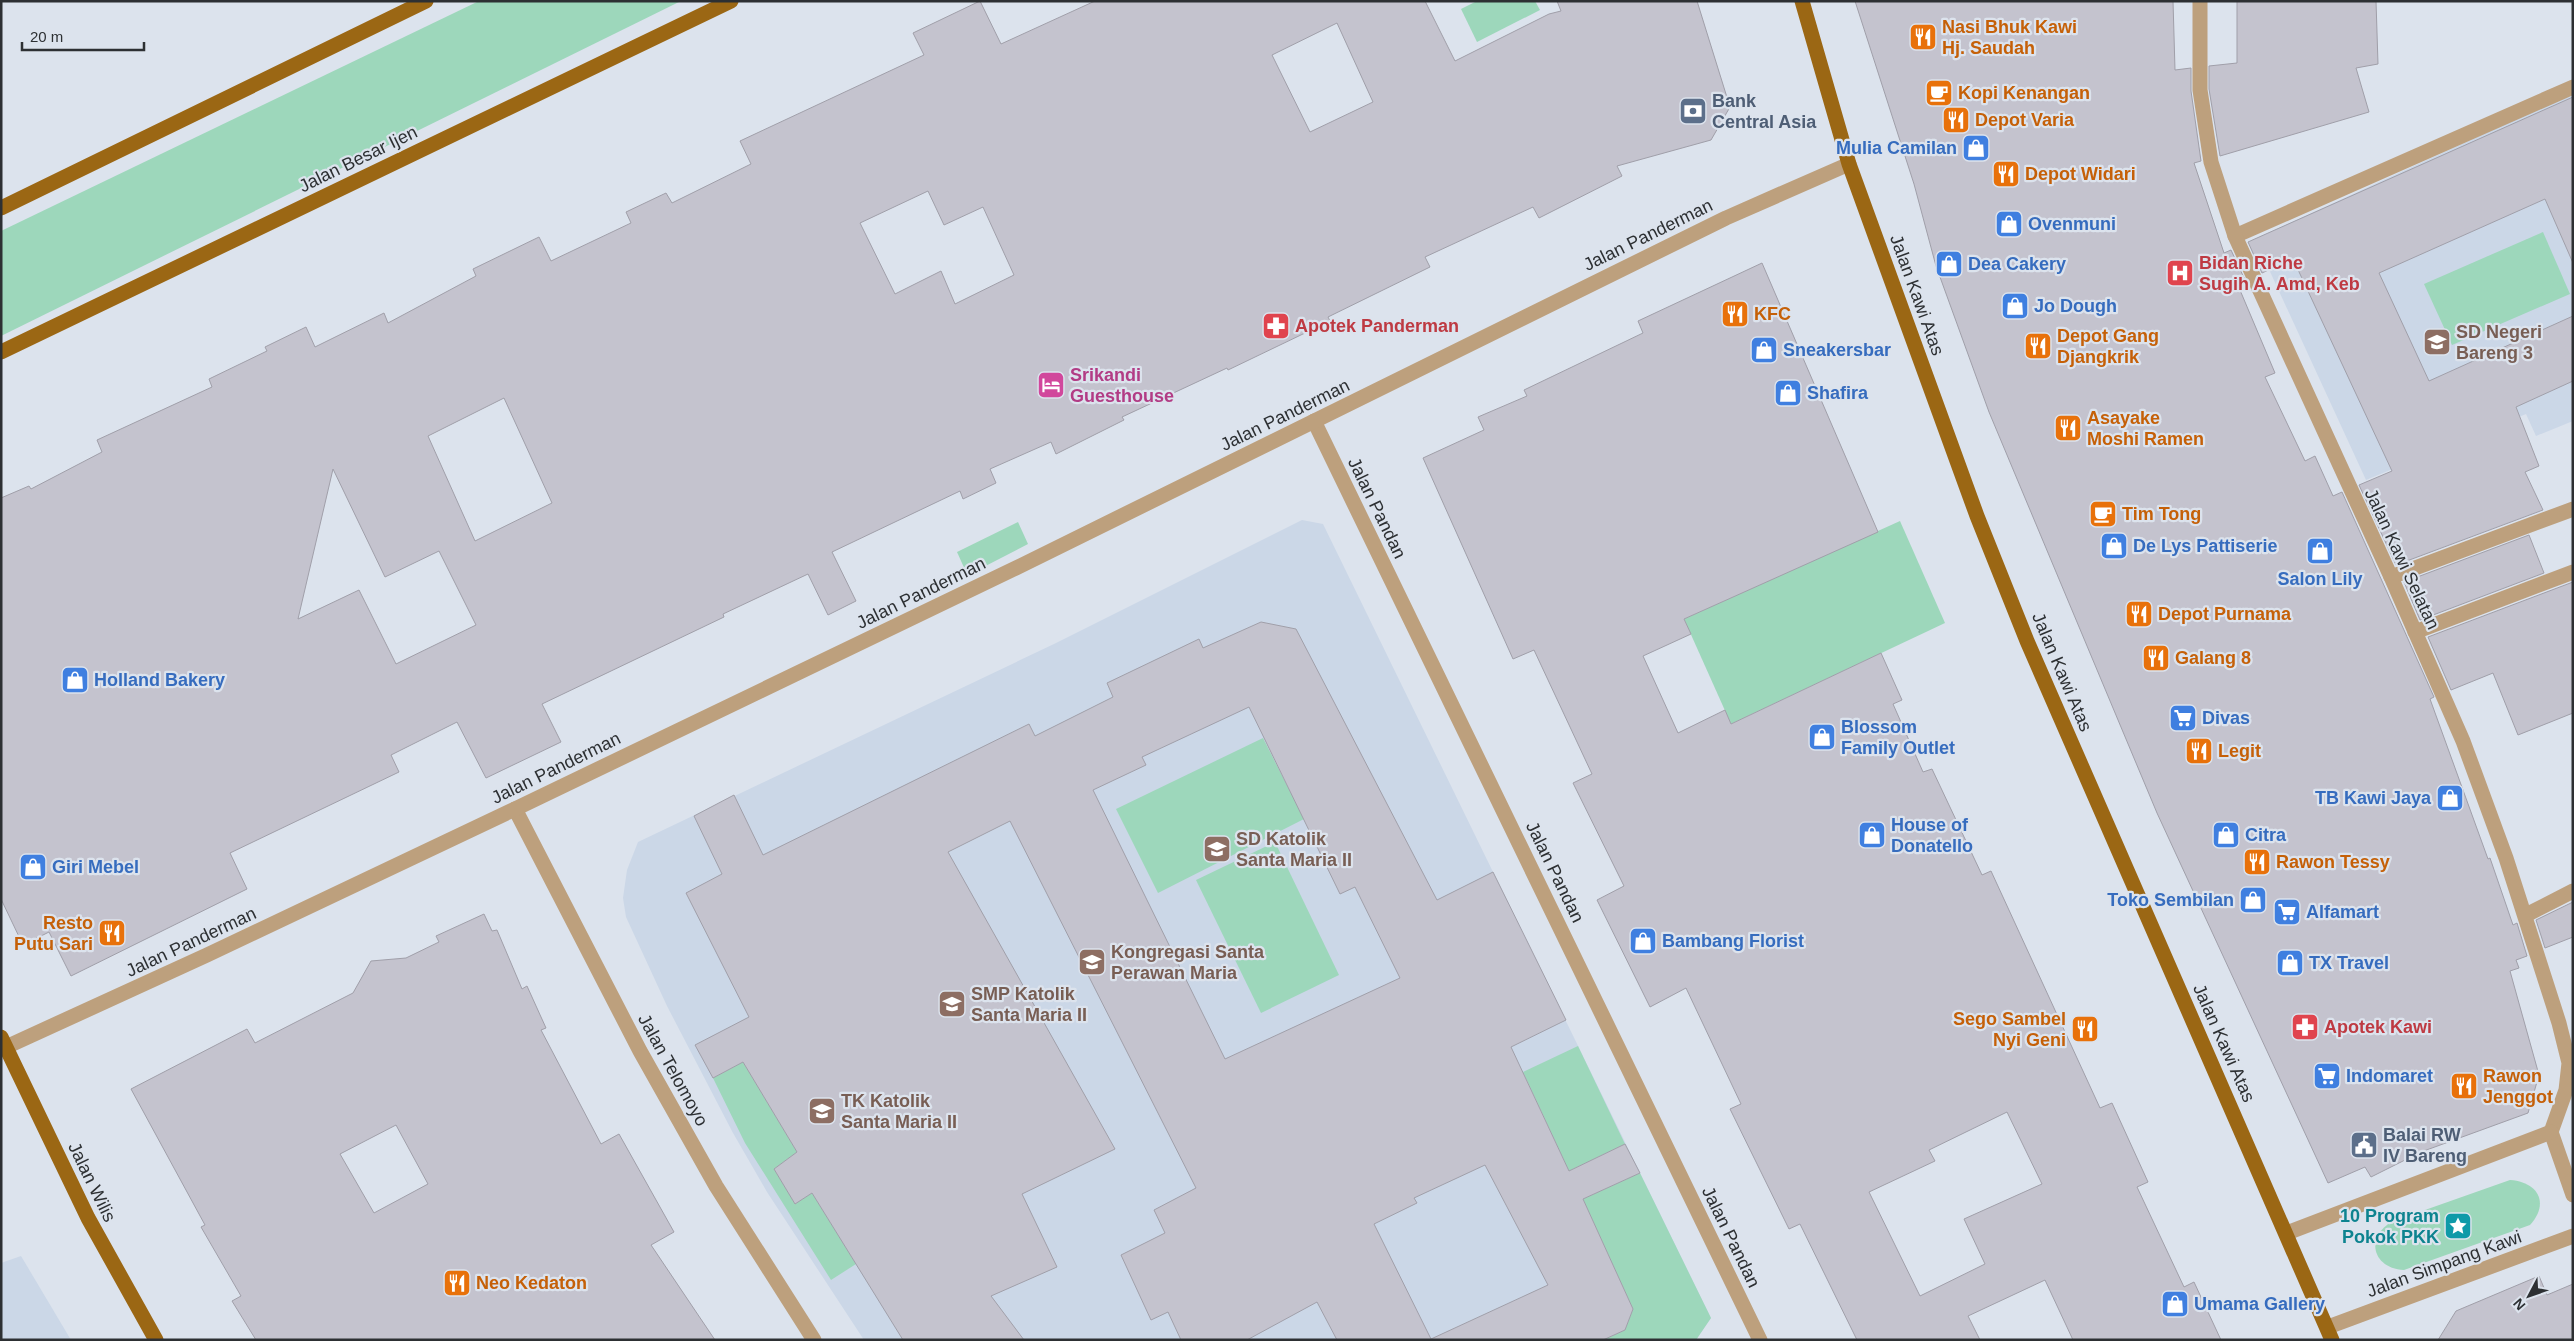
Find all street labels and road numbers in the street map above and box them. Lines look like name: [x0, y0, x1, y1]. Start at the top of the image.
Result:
street label: Jalan Besar Ijen: [296, 122, 420, 196]
street label: Jalan Panderman: [1580, 195, 1716, 275]
street label: Jalan Kawi Atas: [1886, 232, 1948, 358]
street label: Jalan Panderman: [1217, 375, 1353, 455]
street label: Jalan Pandan: [1344, 454, 1410, 562]
street label: Jalan Kawi Selatan: [2361, 485, 2443, 633]
street label: Jalan Panderman: [853, 553, 989, 633]
street label: Jalan Kawi Atas: [2028, 610, 2096, 734]
street label: Jalan Panderman: [488, 728, 624, 808]
street label: Jalan Pandan: [1522, 818, 1588, 926]
street label: Jalan Panderman: [123, 903, 259, 981]
street label: Jalan Kawi Atas: [2189, 981, 2259, 1105]
street label: Jalan Telomoyo: [634, 1011, 712, 1129]
street label: Jalan Wilis: [64, 1139, 120, 1225]
street label: Jalan Pandan: [1698, 1183, 1764, 1291]
street label: Jalan Simpang Kawi: [2364, 1227, 2524, 1301]

